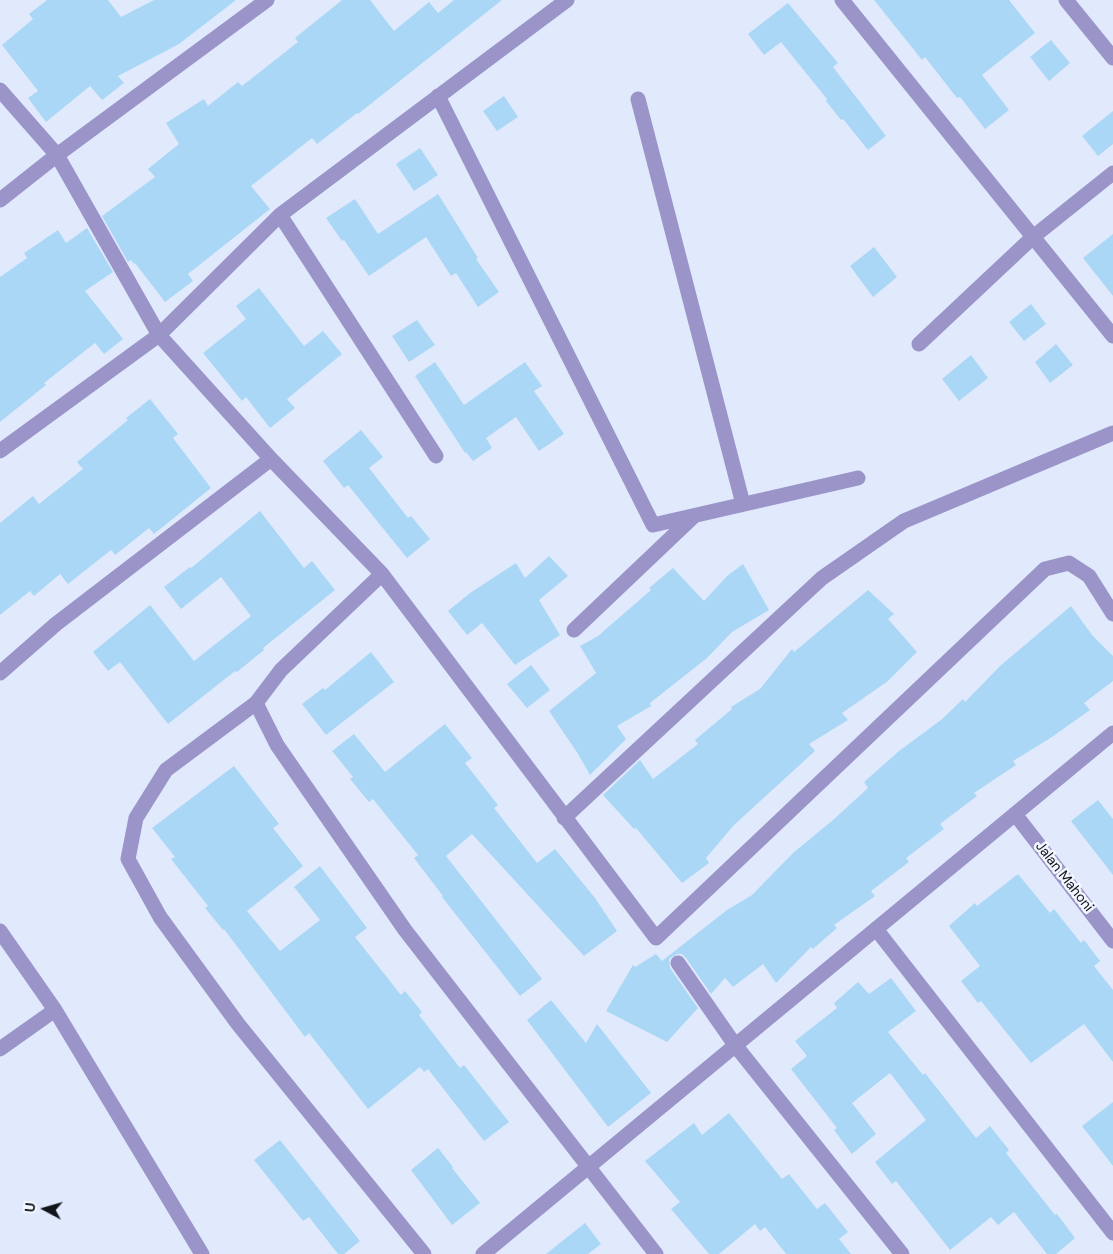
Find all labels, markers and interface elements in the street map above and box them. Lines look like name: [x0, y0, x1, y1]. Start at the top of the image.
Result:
street label: Jalan Mahoni: [1031, 839, 1097, 915]
north arrow: [20, 1184, 70, 1234]
text: U: [21, 1202, 40, 1213]

